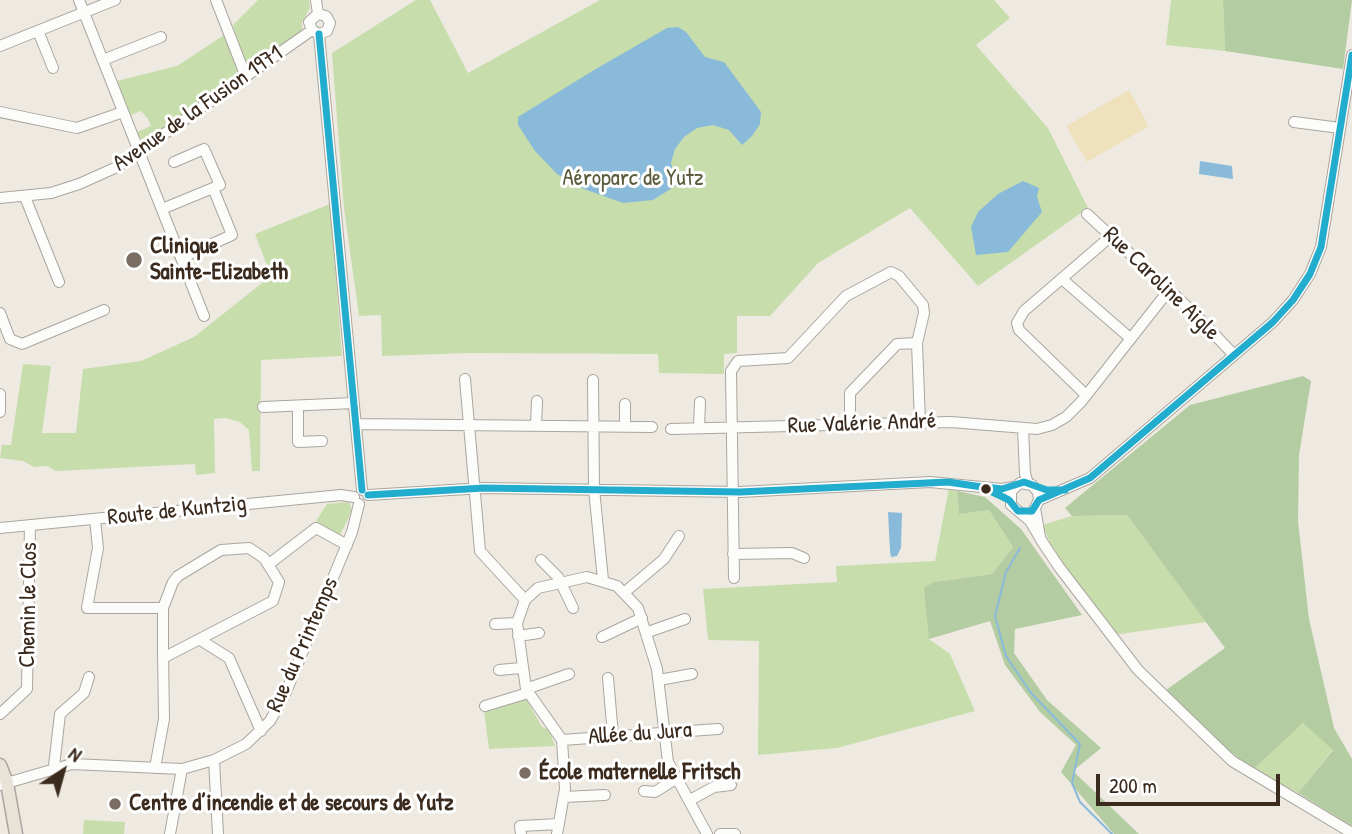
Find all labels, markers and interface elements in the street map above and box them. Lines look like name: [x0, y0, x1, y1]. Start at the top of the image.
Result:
street label: Avenue de la Fusion 1971: [108, 40, 288, 178]
park label: Aéroparc de Yutz: [563, 165, 703, 193]
street label: Rue Caroline Aigle: [1097, 221, 1225, 347]
place label: Clinique Sainte-Elizabeth: [150, 233, 288, 287]
marker: Clinique Sainte-Elizabeth: [124, 250, 144, 270]
street label: Rue Valérie André: [787, 408, 937, 440]
unlabelled marker: [979, 482, 993, 496]
street label: Route de Kuntzig: [106, 490, 248, 532]
street label: Chemin le Clos: [14, 542, 44, 668]
street label: Rue du Printemps: [261, 573, 345, 717]
street label: Allée du Jura: [587, 717, 693, 751]
north arrow: [28, 736, 98, 806]
text: N: [64, 741, 87, 767]
place label: École maternelle Fritsch: [539, 759, 740, 787]
scale bar: [1100, 760, 1284, 804]
marker: École maternelle Fritsch: [517, 765, 533, 781]
text: 200 m: [1109, 771, 1157, 800]
place label: Centre d’incendie et de secours de Yutz: [129, 790, 454, 818]
marker: Centre d’incendie et de secours de Yutz: [107, 796, 123, 812]

